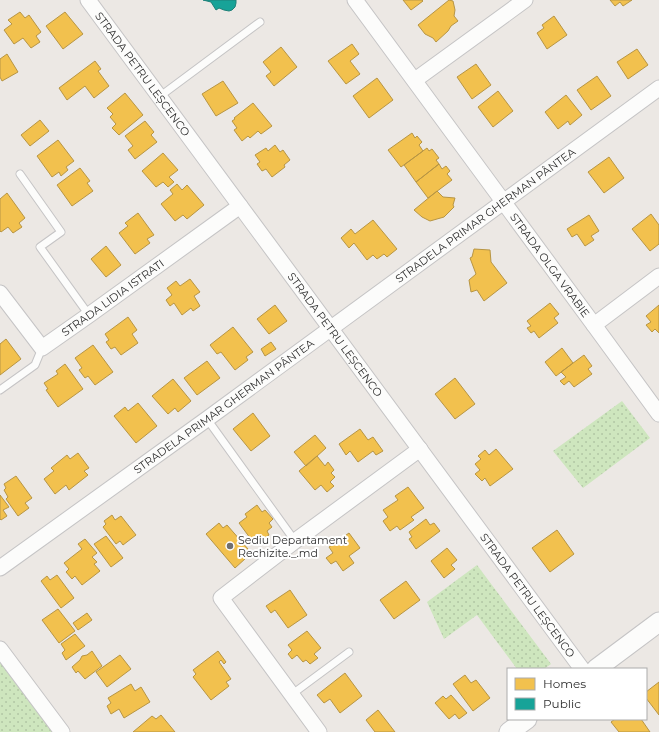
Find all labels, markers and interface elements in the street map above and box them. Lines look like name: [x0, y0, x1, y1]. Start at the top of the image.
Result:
street label: STRADA PETRU LEȘCENCO: [92, 9, 193, 139]
street label: STRADELA PRIMAR GHERMAN PÂNTEA: [393, 145, 578, 286]
street label: STRADA OLGA VRABIE: [507, 210, 593, 320]
street label: STRADA LIDIA ISTRATI: [59, 256, 167, 339]
street label: STRADA PETRU LEȘCENCO: [285, 270, 386, 400]
street label: STRADELA PRIMAR GHERMAN PÂNTEA: [131, 336, 317, 477]
street label: STRADA PETRU LEȘCENCO: [477, 530, 578, 660]
place label: Sediu Departament Rechizite._.md: [238, 533, 348, 560]
marker: Sediu Departament Rechizite._.md: [225, 541, 235, 551]
legend: [507, 668, 647, 720]
text: Homes: [543, 676, 586, 691]
text: Public: [543, 696, 581, 711]

